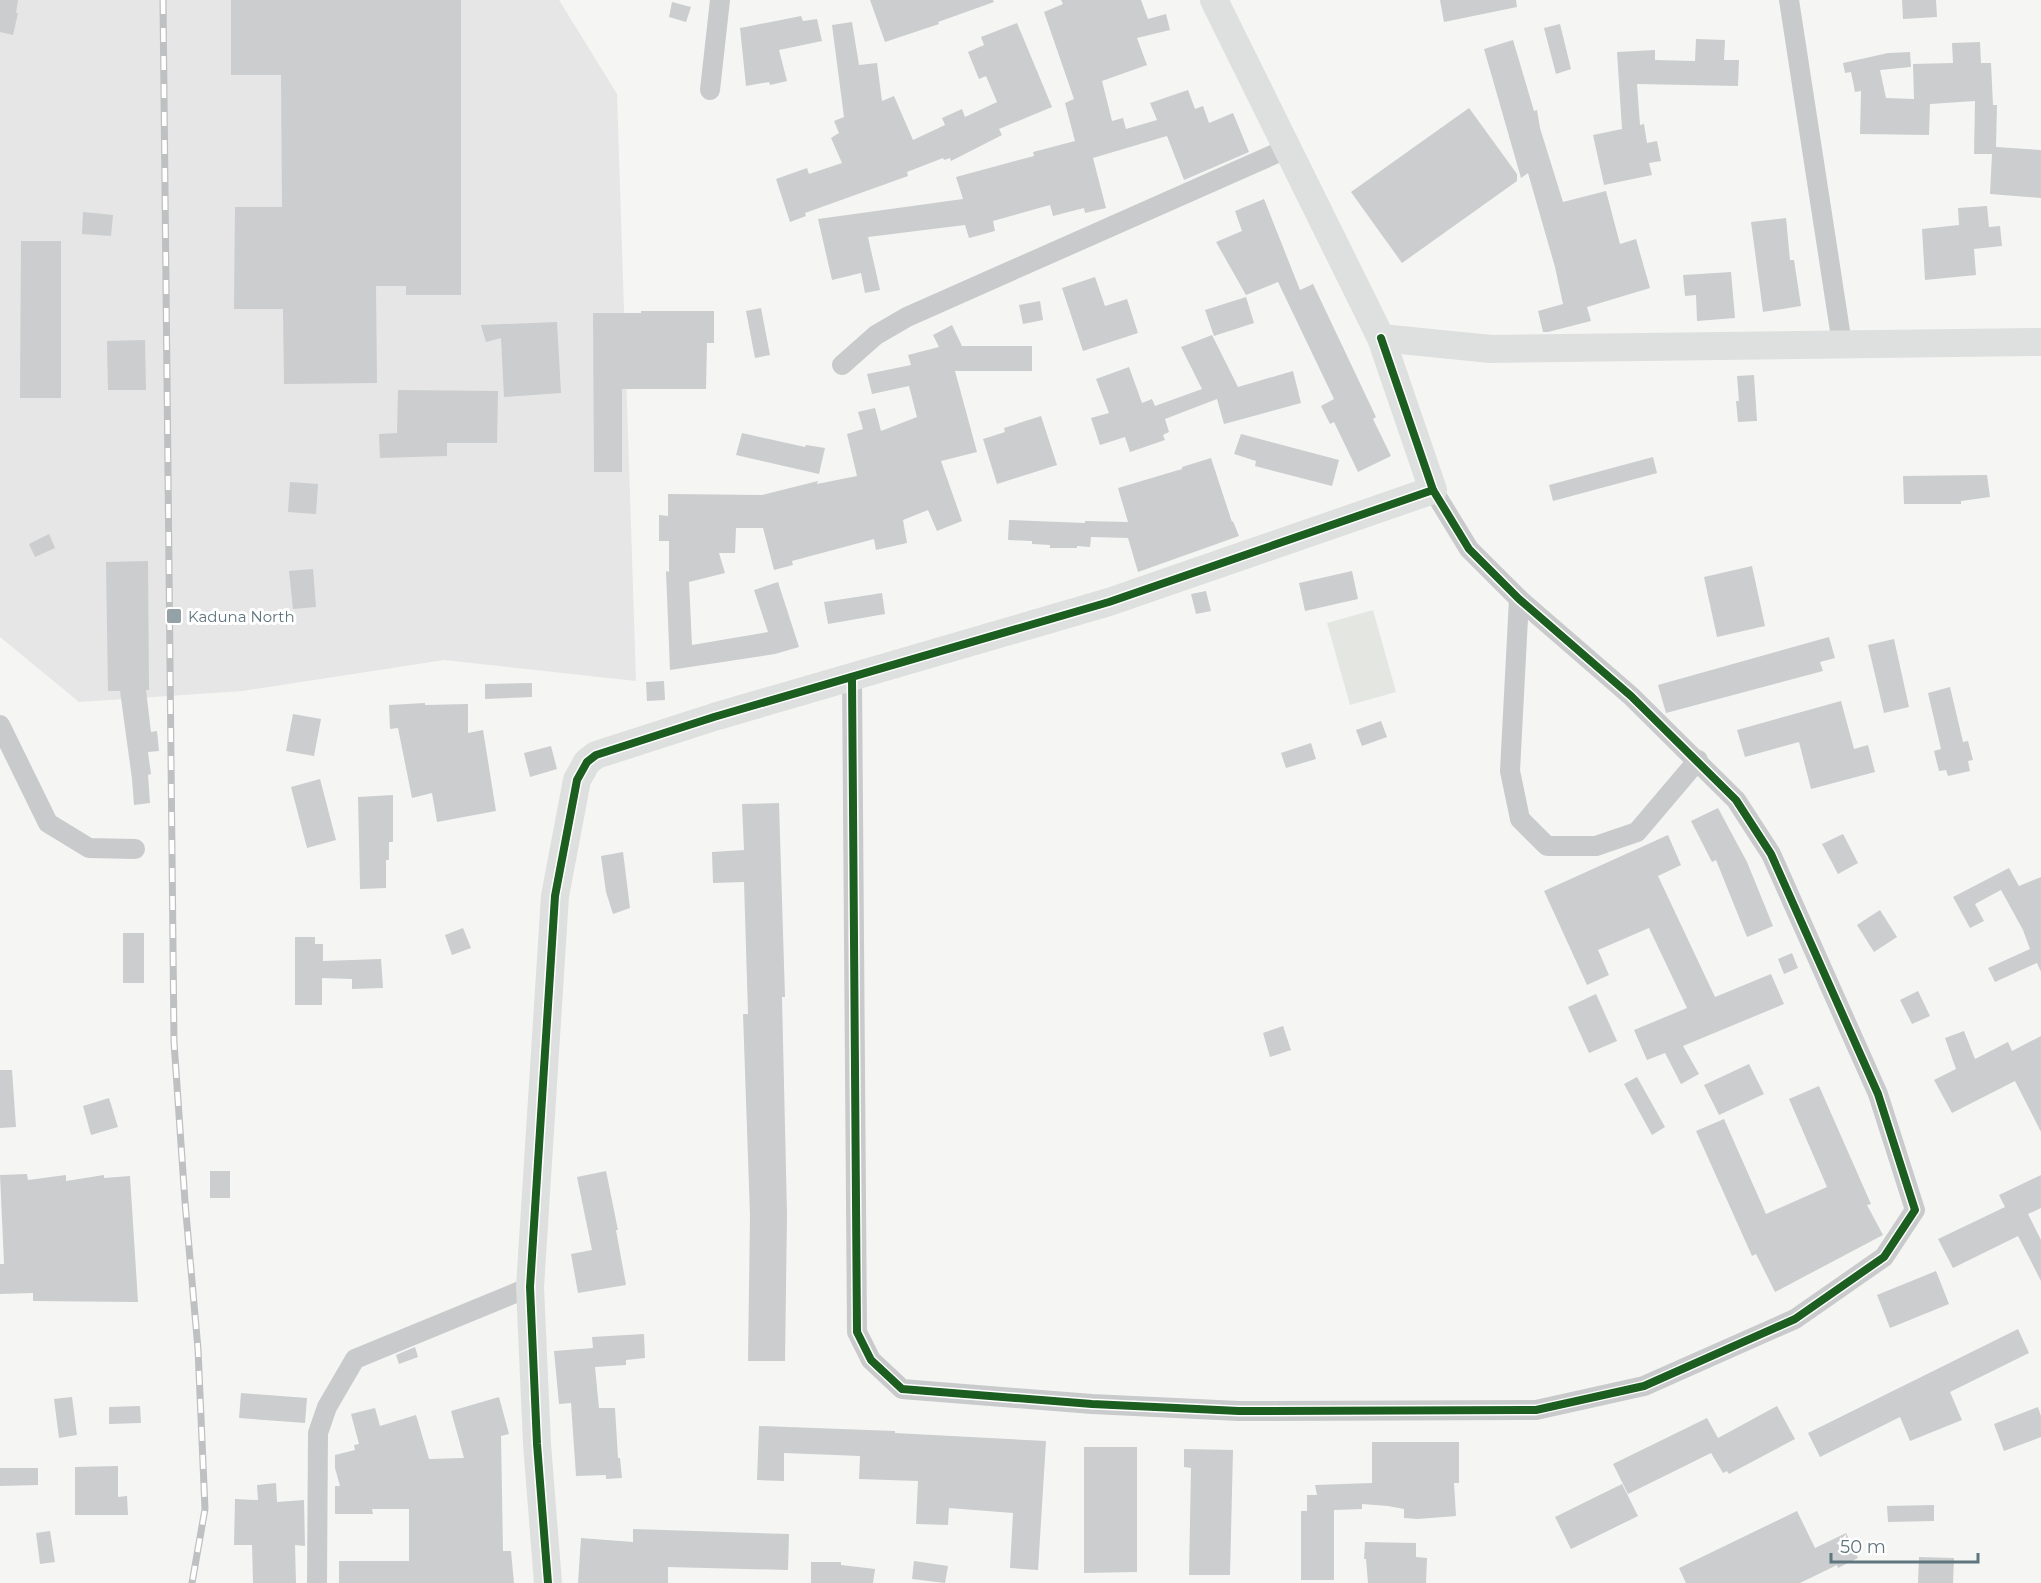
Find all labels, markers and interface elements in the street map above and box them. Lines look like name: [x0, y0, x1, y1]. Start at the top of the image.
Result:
marker: Kaduna North: [165, 607, 183, 625]
place label: Kaduna North: [188, 607, 295, 626]
scale bar: [1831, 1526, 1978, 1564]
text: 50 m: [1840, 1536, 1886, 1558]

